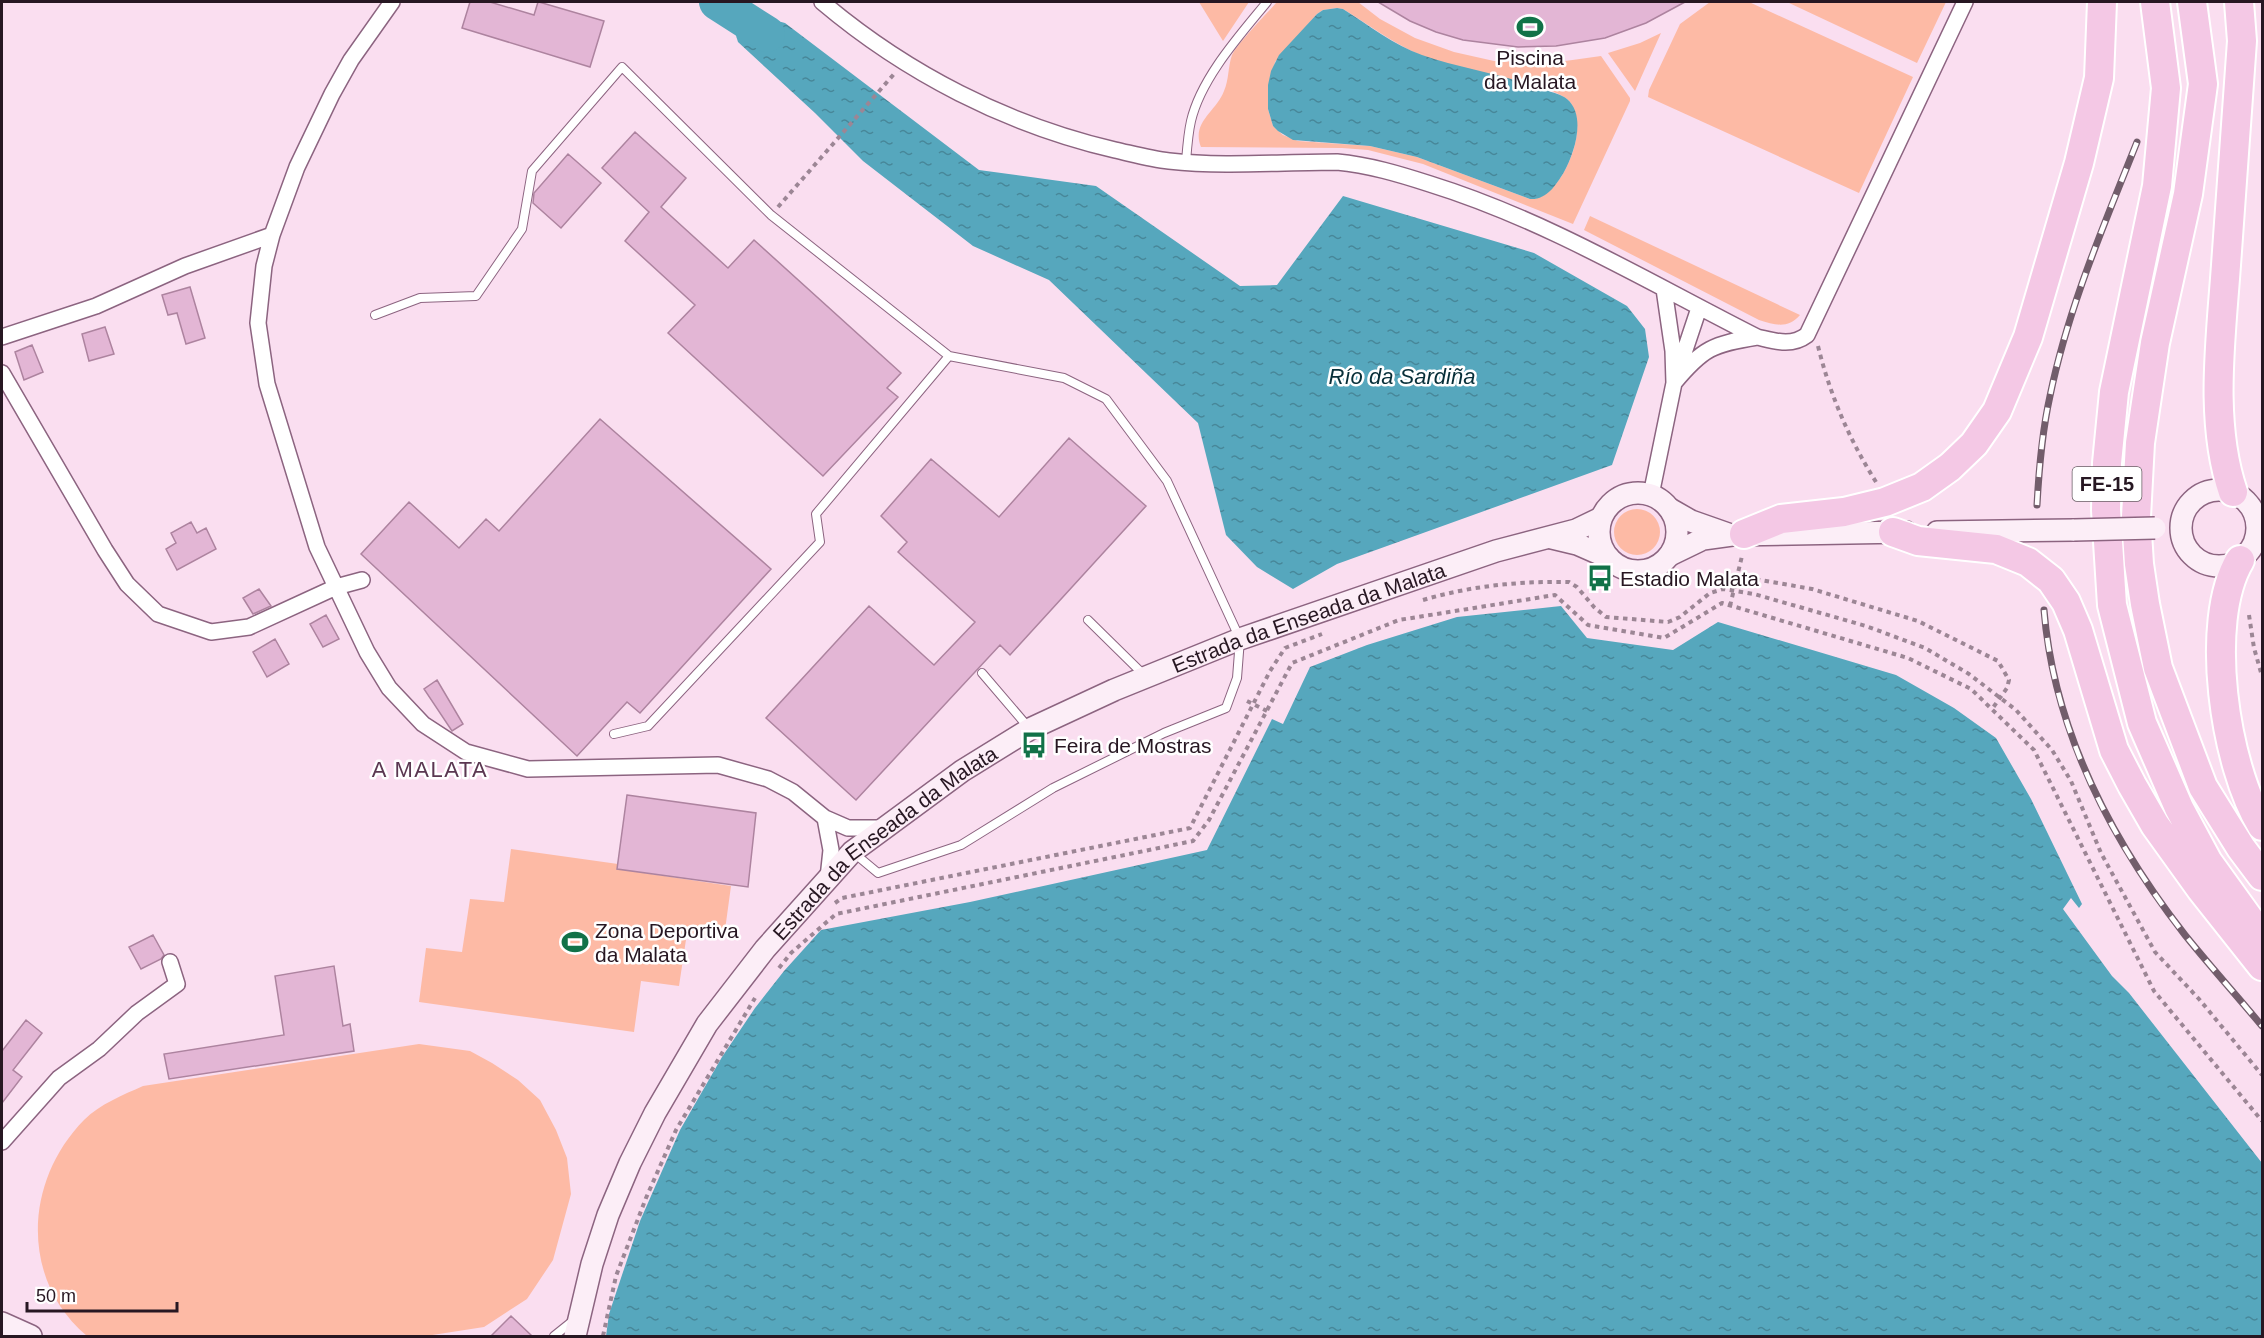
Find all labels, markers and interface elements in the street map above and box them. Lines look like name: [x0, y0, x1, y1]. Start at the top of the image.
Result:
sports icon: Piscina da Malata: [1515, 12, 1545, 42]
place label: Piscina da Malata: [1484, 46, 1576, 93]
water label: Río da Sardiña: [1329, 364, 1475, 389]
road number: FE-15: [2072, 467, 2142, 501]
street label: Estrada da Enseada da Malata: [1169, 558, 1448, 677]
bus stop icon: Estadio Malata: [1585, 563, 1615, 593]
place label: Estadio Malata: [1620, 567, 1759, 590]
bus stop icon: Feira de Mostras: [1019, 730, 1049, 760]
place label: Feira de Mostras: [1054, 734, 1212, 757]
street label: Estrada da Enseada da Malata: [768, 741, 1001, 944]
district label: A MALATA: [372, 757, 488, 782]
place label: Zona Deportiva da Malata: [595, 919, 739, 966]
sports icon: Zona Deportiva da Malata: [560, 927, 590, 957]
scale bar: [27, 1275, 177, 1313]
text: 50 m: [36, 1286, 76, 1306]

